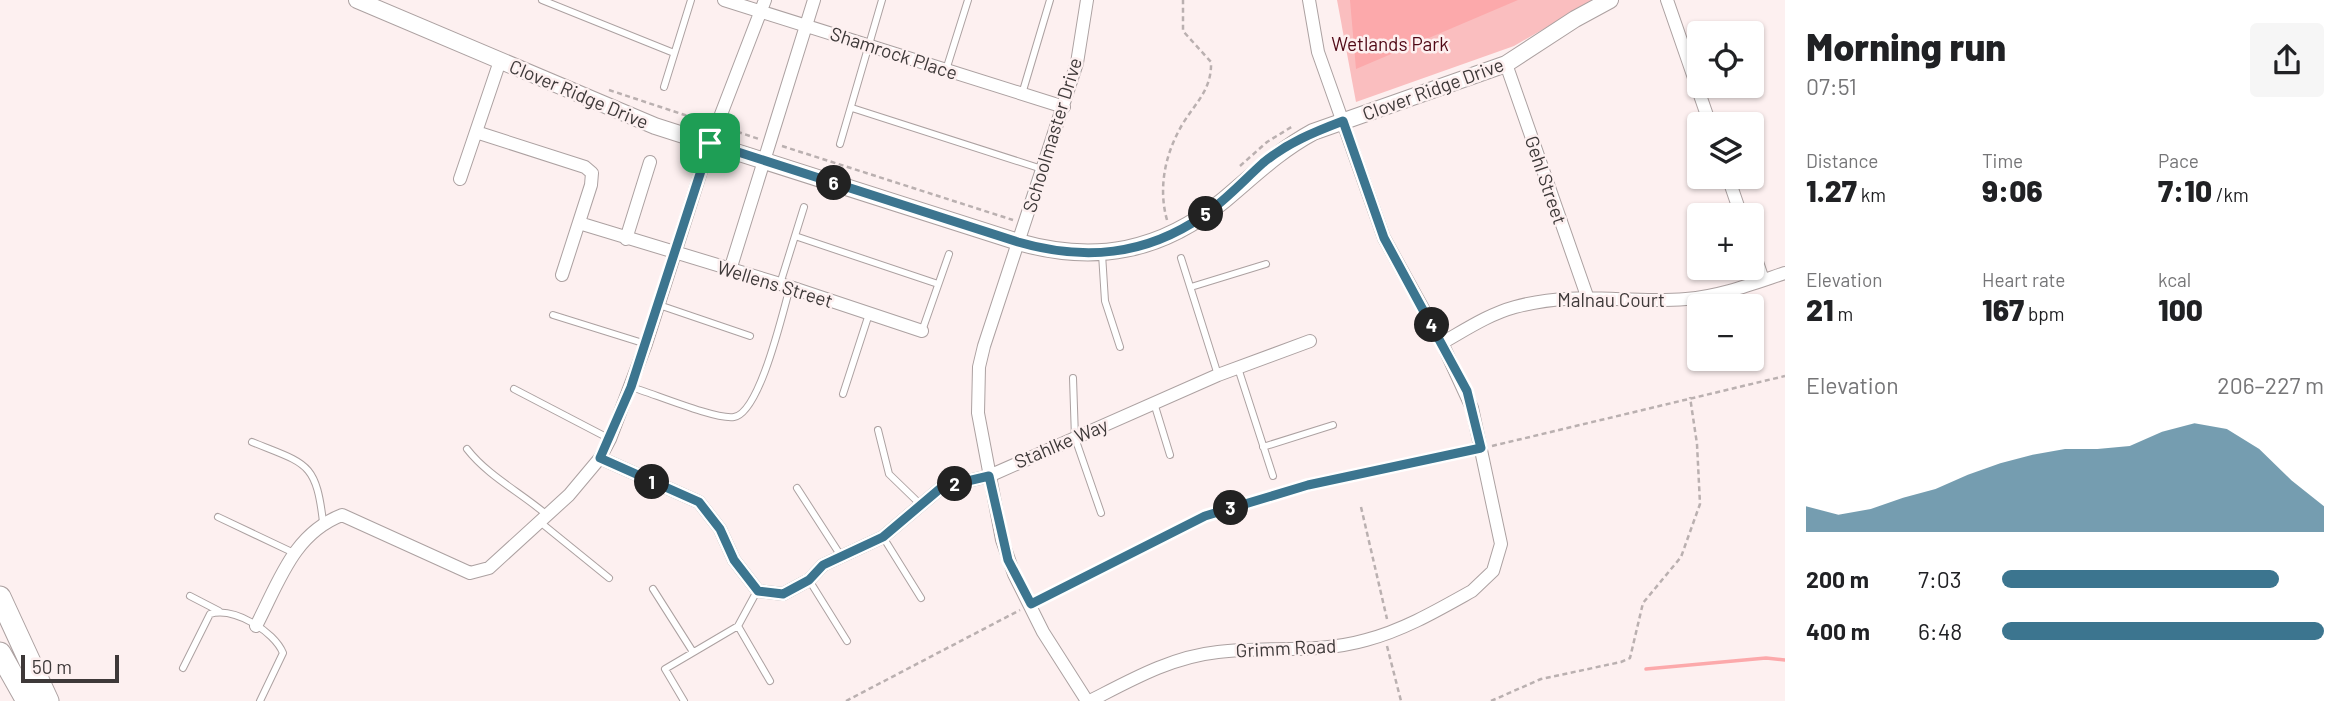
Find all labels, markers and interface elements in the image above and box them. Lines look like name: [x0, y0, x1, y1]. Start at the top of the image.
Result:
street label: Shamrock Place: [828, 21, 961, 84]
map controls: [1687, 21, 1764, 371]
button: locate: [1687, 21, 1764, 98]
text: Morning run: [1806, 23, 2006, 69]
button: share: [2250, 23, 2324, 97]
park label: Wetlands Park: [1331, 32, 1449, 55]
street label: Clover Ridge Drive: [1359, 52, 1507, 125]
street label: Clover Ridge Drive: [506, 54, 652, 133]
street label: Schoolmaster Drive: [1017, 55, 1086, 215]
text: 07:51: [1806, 72, 1857, 100]
button: layers: [1687, 112, 1764, 189]
pin: [680, 113, 740, 173]
icon: arrive: [691, 124, 729, 162]
street label: Gehl Street: [1521, 133, 1572, 227]
text: Distance: [1806, 149, 1878, 172]
text: Time: [1982, 149, 2023, 172]
text: Pace: [2158, 149, 2199, 172]
pin: 6: [816, 166, 852, 200]
text: 6: [828, 171, 839, 194]
text: 1.27: [1806, 172, 1857, 208]
text: 9:06: [1982, 172, 2043, 208]
text: 7:10: [2158, 172, 2212, 208]
text: km: [1857, 183, 1886, 206]
text: /km: [2212, 183, 2249, 206]
pin: 5: [1188, 196, 1224, 232]
text: 5: [1200, 202, 1211, 225]
button: +: [1687, 203, 1764, 280]
street label: Wellens Street: [715, 255, 836, 312]
text: Elevation: [1806, 268, 1883, 291]
text: Heart rate: [1982, 268, 2065, 291]
text: kcal: [2158, 268, 2191, 291]
street label: Malnau Court: [1557, 288, 1665, 311]
text: 21: [1806, 291, 1834, 327]
text: 167: [1982, 291, 2024, 327]
text: 100: [2158, 291, 2203, 327]
button: −: [1687, 294, 1764, 371]
text: m: [1834, 302, 1853, 325]
text: bpm: [2024, 302, 2065, 325]
pin: 4: [1414, 308, 1450, 342]
text: 4: [1426, 313, 1437, 336]
text: Elevation: [1806, 371, 1899, 399]
text: 206–227 m: [2217, 371, 2324, 399]
street label: Stahlke Way: [1010, 412, 1111, 473]
pin: 1: [634, 464, 670, 500]
pin: 2: [937, 466, 972, 502]
text: 1: [648, 470, 655, 493]
text: 2: [949, 472, 960, 495]
pin: 3: [1214, 490, 1248, 526]
text: 3: [1225, 496, 1236, 519]
text: 200 m: [1806, 565, 1869, 593]
text: 7:03: [1918, 565, 1962, 593]
text: 400 m: [1806, 617, 1870, 645]
text: 6:48: [1918, 617, 1962, 645]
street label: Grimm Road: [1235, 633, 1337, 662]
scale bar: [21, 652, 119, 684]
text: 50 m: [32, 655, 72, 678]

